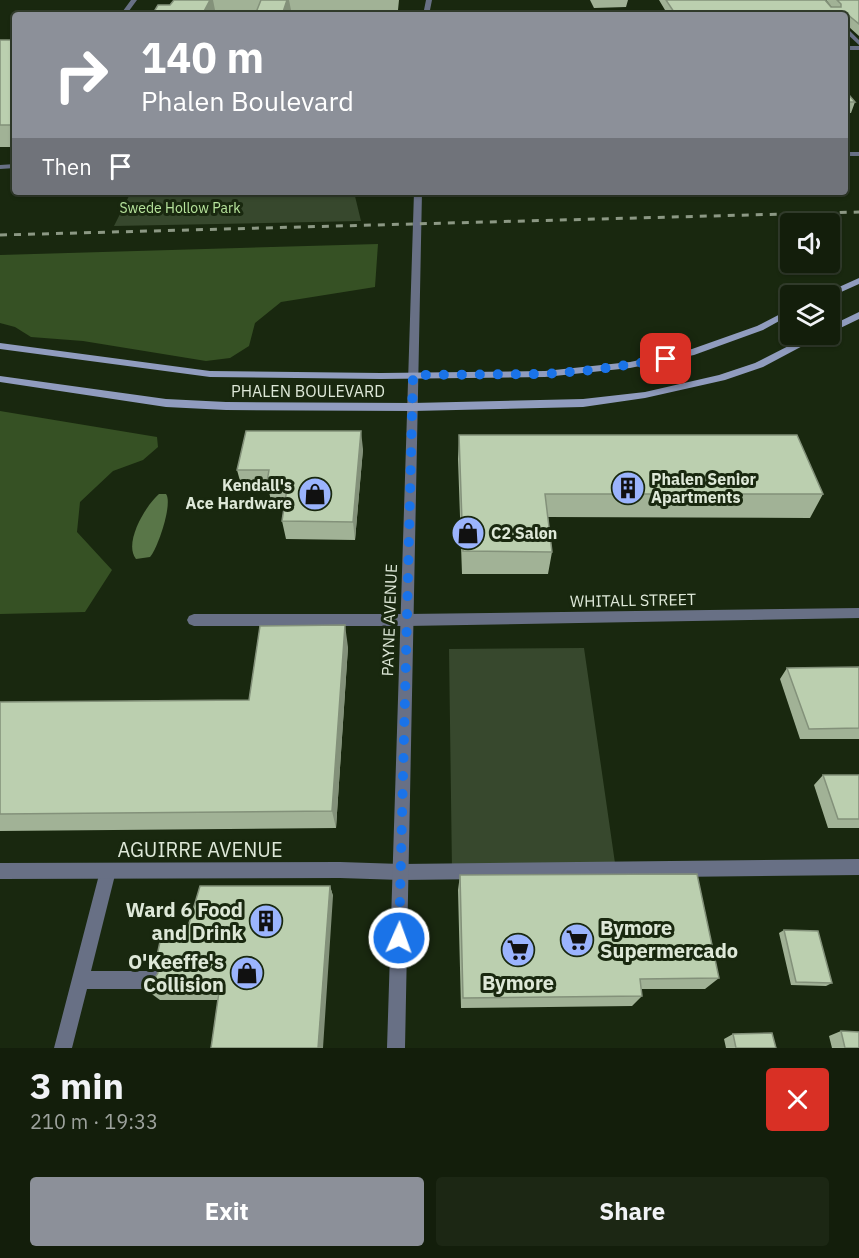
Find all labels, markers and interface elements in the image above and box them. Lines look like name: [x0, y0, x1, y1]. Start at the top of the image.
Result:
text: 140 m: [141, 30, 264, 85]
icon: right: [42, 36, 120, 114]
text: Phalen Boulevard: [141, 83, 354, 118]
icon: arrive: [104, 150, 137, 183]
text: Then: [42, 152, 92, 181]
park label: Swede Hollow Park: [119, 199, 241, 217]
map controls: [780, 213, 840, 345]
button: sound: [780, 213, 840, 273]
button: layers: [780, 285, 840, 345]
pin: [640, 333, 691, 384]
icon: arrive: [649, 342, 682, 375]
street label: PHALEN BOULEVARD: [231, 381, 385, 401]
place label: Phalen Senior Apartments: [651, 469, 756, 507]
building icon: Phalen Senior Apartments: [610, 470, 646, 506]
place label: Kendall's Ace Hardware: [186, 475, 292, 513]
shop icon: Kendall's Ace Hardware: [297, 476, 333, 512]
shop icon: C2 Salon: [450, 515, 486, 551]
place label: C2 Salon: [491, 523, 557, 543]
street label: PAYNE AVENUE: [377, 563, 401, 677]
street label: WHITALL STREET: [570, 589, 696, 611]
street label: AGUIRRE AVENUE: [117, 836, 283, 863]
place label: Ward 6 Food and Drink: [125, 896, 243, 946]
building icon: Ward 6 Food and Drink: [248, 903, 284, 939]
position arrow: [367, 906, 431, 970]
place label: Bymore Supermercado: [600, 914, 738, 964]
supermarket icon: Bymore Supermercado: [559, 922, 595, 958]
supermarket icon: Bymore: [500, 932, 536, 968]
place label: O'Keeffe's Collision: [128, 948, 224, 998]
shop icon: O'Keeffe's Collision: [229, 955, 265, 991]
place label: Bymore: [482, 969, 554, 996]
text: 3 min: [30, 1062, 124, 1109]
button: close: [766, 1068, 829, 1131]
text: 210 m · 19:33: [30, 1108, 158, 1135]
button: Exit: [30, 1177, 424, 1246]
button: Share: [436, 1177, 829, 1246]

